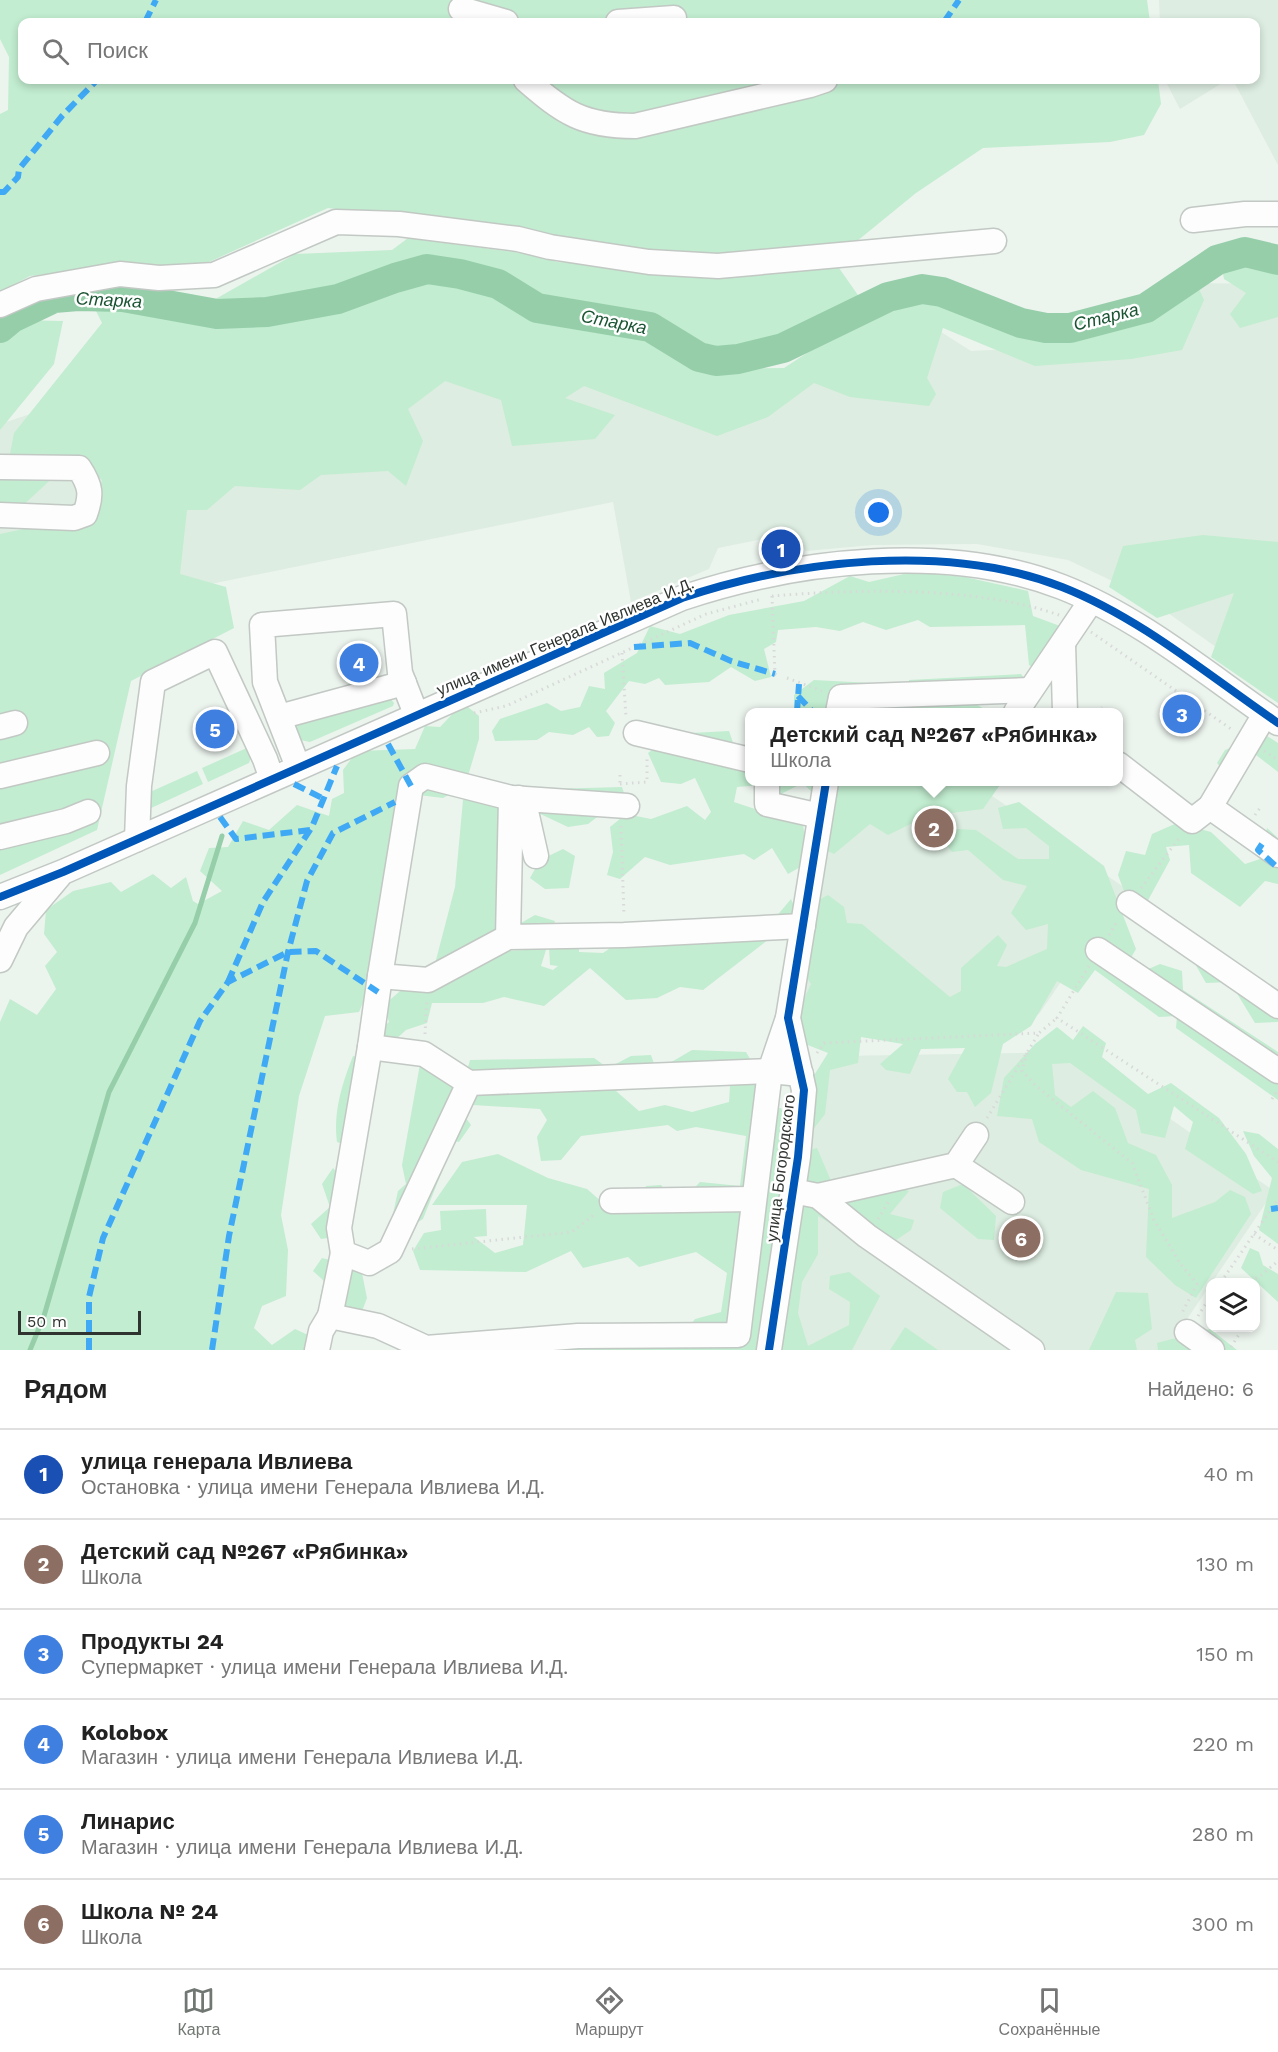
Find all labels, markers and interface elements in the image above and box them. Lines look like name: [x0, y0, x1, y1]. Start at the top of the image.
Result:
search box: [18, 18, 1260, 84]
icon: search: [39, 35, 72, 68]
text: Поиск: [87, 38, 148, 63]
water label: Старка: [75, 287, 143, 312]
water label: Старка: [1071, 298, 1141, 335]
water label: Старка: [580, 305, 649, 338]
your location: [864, 498, 893, 527]
pin: 1: [762, 526, 800, 572]
street label: улица имени Генерала Ивлиева И.Д.: [434, 573, 697, 699]
pin: 4: [340, 640, 378, 686]
pin: 3: [1162, 692, 1202, 736]
pin: 5: [196, 706, 234, 752]
popup: [745, 708, 1123, 786]
text: Детский сад №267 «Рябинка»: [770, 722, 1098, 747]
text: Школа: [770, 748, 831, 772]
pin: 2: [914, 806, 954, 850]
street label: улица Богородского: [762, 1093, 799, 1243]
pin: 6: [1002, 1216, 1040, 1260]
map controls: [1206, 1278, 1260, 1332]
button: layers: [1206, 1278, 1260, 1332]
scale bar: [18, 1308, 141, 1336]
text: 50 m: [27, 1312, 67, 1331]
text: Рядом: [24, 1374, 107, 1404]
text: Найдено: 6: [1147, 1377, 1254, 1401]
text: улица генерала Ивлиева: [81, 1449, 352, 1474]
text: 1: [39, 1462, 48, 1486]
text: 40 m: [1203, 1462, 1254, 1486]
text: Остановка · улица имени Генерала Ивлиева И.Д.: [81, 1475, 545, 1499]
text: Детский сад №267 «Рябинка»: [81, 1539, 409, 1564]
text: 2: [38, 1552, 49, 1576]
text: 130 m: [1196, 1552, 1254, 1576]
text: Школа: [81, 1565, 142, 1589]
text: Продукты 24: [81, 1629, 224, 1654]
text: 3: [38, 1642, 49, 1666]
text: 150 m: [1196, 1642, 1254, 1666]
text: Супермаркет · улица имени Генерала Ивлиева И.Д.: [81, 1655, 568, 1679]
text: Kolobox: [81, 1720, 168, 1745]
text: 4: [37, 1732, 50, 1756]
text: 220 m: [1192, 1732, 1254, 1756]
text: Магазин · улица имени Генерала Ивлиева И.Д.: [81, 1745, 523, 1769]
text: Линарис: [81, 1809, 175, 1834]
text: 5: [38, 1822, 49, 1846]
text: 280 m: [1192, 1822, 1254, 1846]
text: Магазин · улица имени Генерала Ивлиева И.Д.: [81, 1835, 523, 1859]
text: Школа № 24: [81, 1899, 218, 1924]
text: 6: [37, 1912, 50, 1936]
text: 300 m: [1192, 1912, 1254, 1936]
text: Школа: [81, 1925, 142, 1949]
tab: Карта: [178, 1984, 220, 2039]
tab: Маршрут: [575, 1984, 644, 2039]
tab: Сохранённые: [999, 1984, 1100, 2039]

